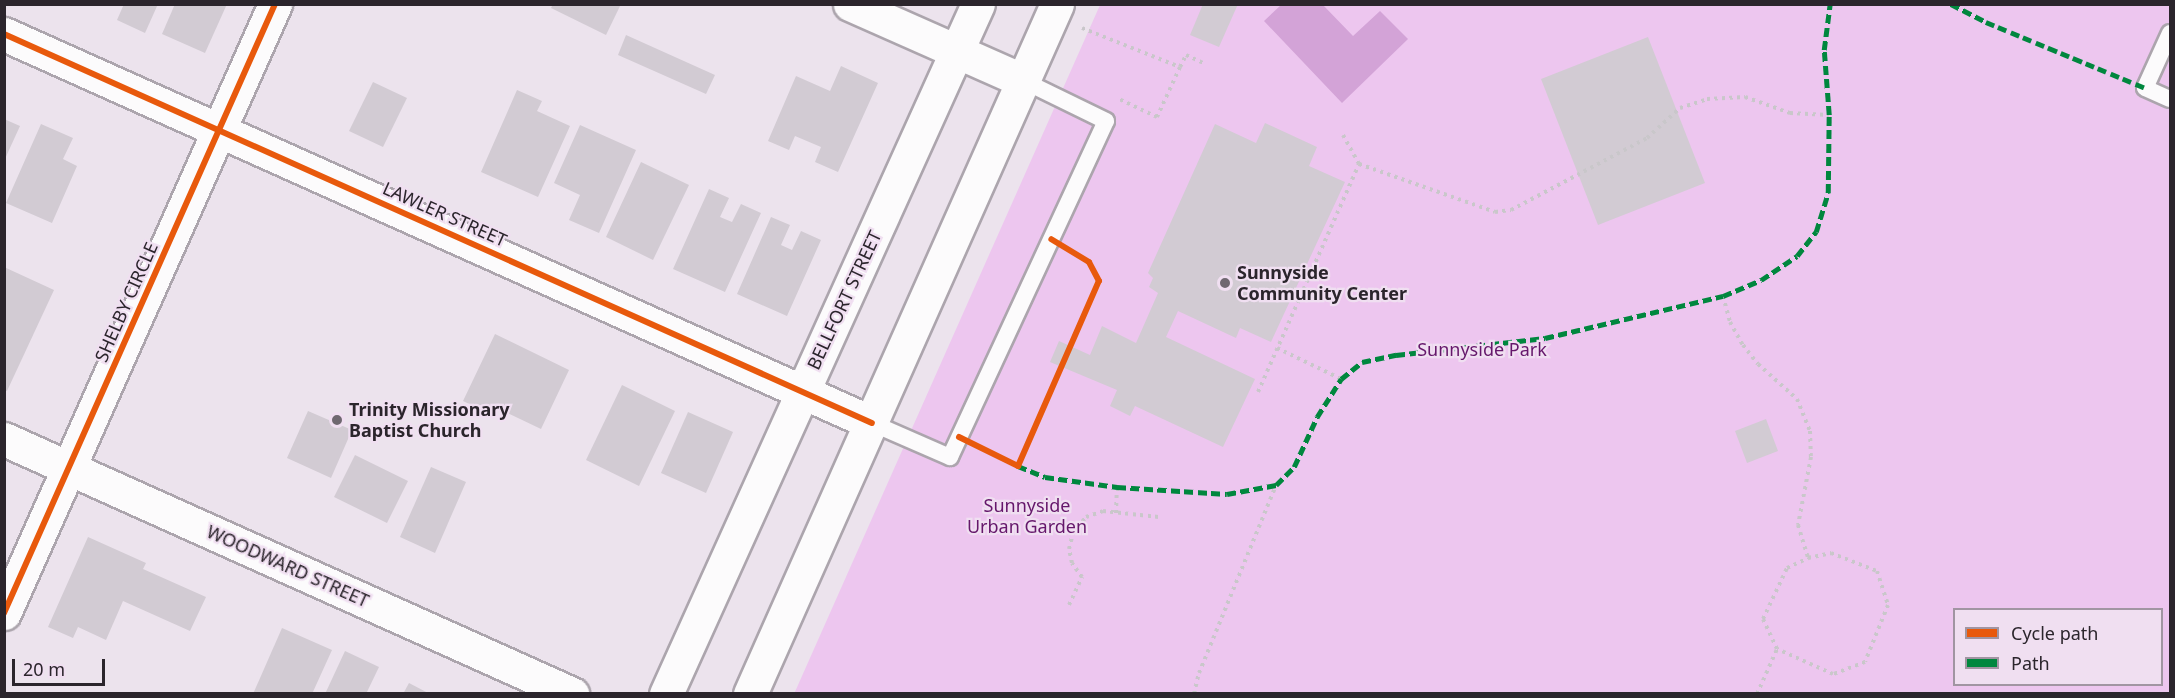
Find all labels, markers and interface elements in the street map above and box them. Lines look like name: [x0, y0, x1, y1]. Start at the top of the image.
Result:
street label: LAWLER STREET: [380, 177, 510, 251]
street label: BELLFORT STREET: [802, 227, 886, 373]
street label: SHELBY CIRCLE: [90, 239, 162, 365]
place label: Sunnyside Community Center: [1237, 262, 1407, 304]
marker: Sunnyside Community Center: [1218, 276, 1232, 290]
park label: Sunnyside Park: [1417, 338, 1547, 360]
place label: Trinity Missionary Baptist Church: [349, 399, 510, 442]
marker: Trinity Missionary Baptist Church: [330, 413, 344, 427]
park label: Sunnyside Urban Garden: [967, 495, 1087, 538]
street label: WOODWARD STREET: [204, 520, 372, 612]
legend: [1953, 608, 2163, 686]
text: Cycle path: [2011, 621, 2098, 645]
scale bar: [15, 647, 108, 685]
text: Path: [2011, 651, 2050, 675]
text: 20 m: [23, 657, 65, 681]

